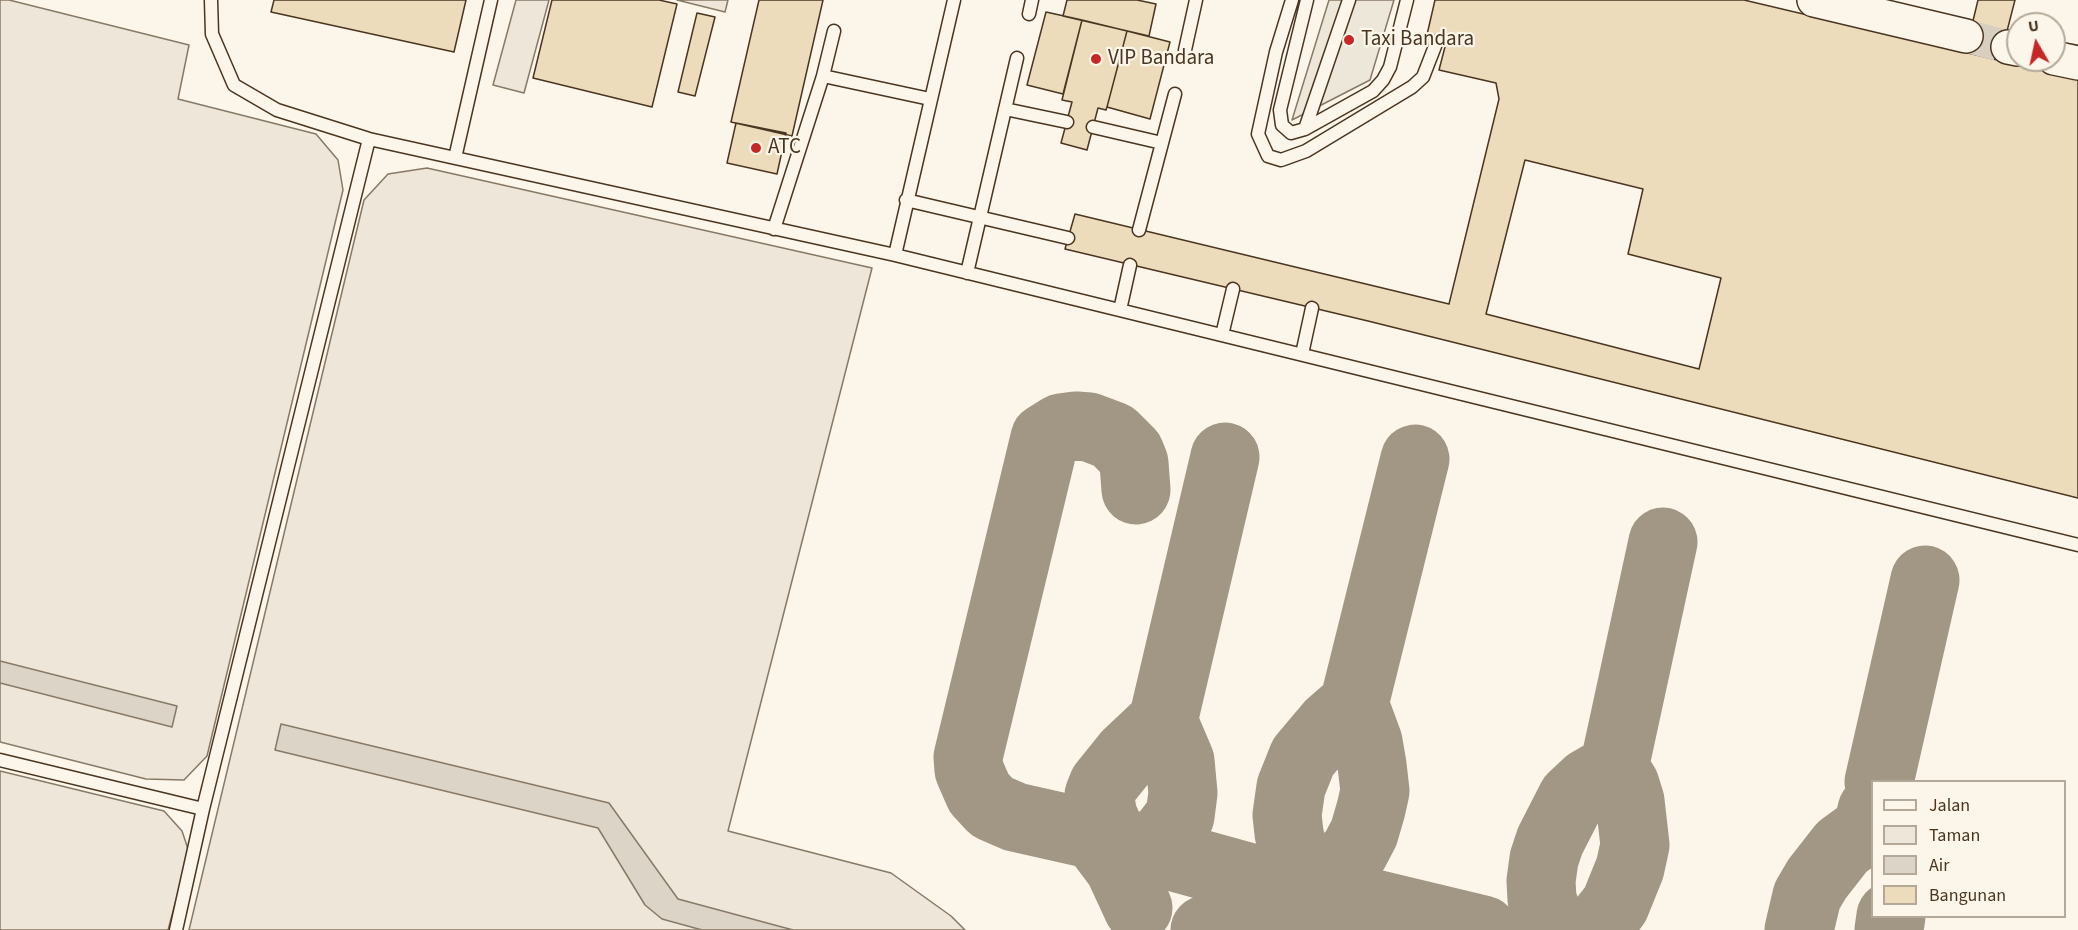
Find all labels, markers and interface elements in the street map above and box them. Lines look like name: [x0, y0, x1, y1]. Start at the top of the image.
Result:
north arrow: [2006, 12, 2066, 72]
text: U: [2027, 15, 2040, 38]
place label: Taxi Bandara: [1361, 27, 1474, 53]
marker: Taxi Bandara: [1342, 33, 1356, 47]
place label: VIP Bandara: [1108, 46, 1214, 72]
marker: VIP Bandara: [1089, 52, 1103, 66]
place label: ATC: [768, 135, 801, 161]
marker: ATC: [749, 141, 763, 155]
legend: [1871, 780, 2066, 918]
text: Jalan: [1929, 793, 1970, 818]
text: Taman: [1929, 823, 1980, 848]
text: Air: [1929, 853, 1949, 878]
text: Bangunan: [1929, 883, 2006, 908]

